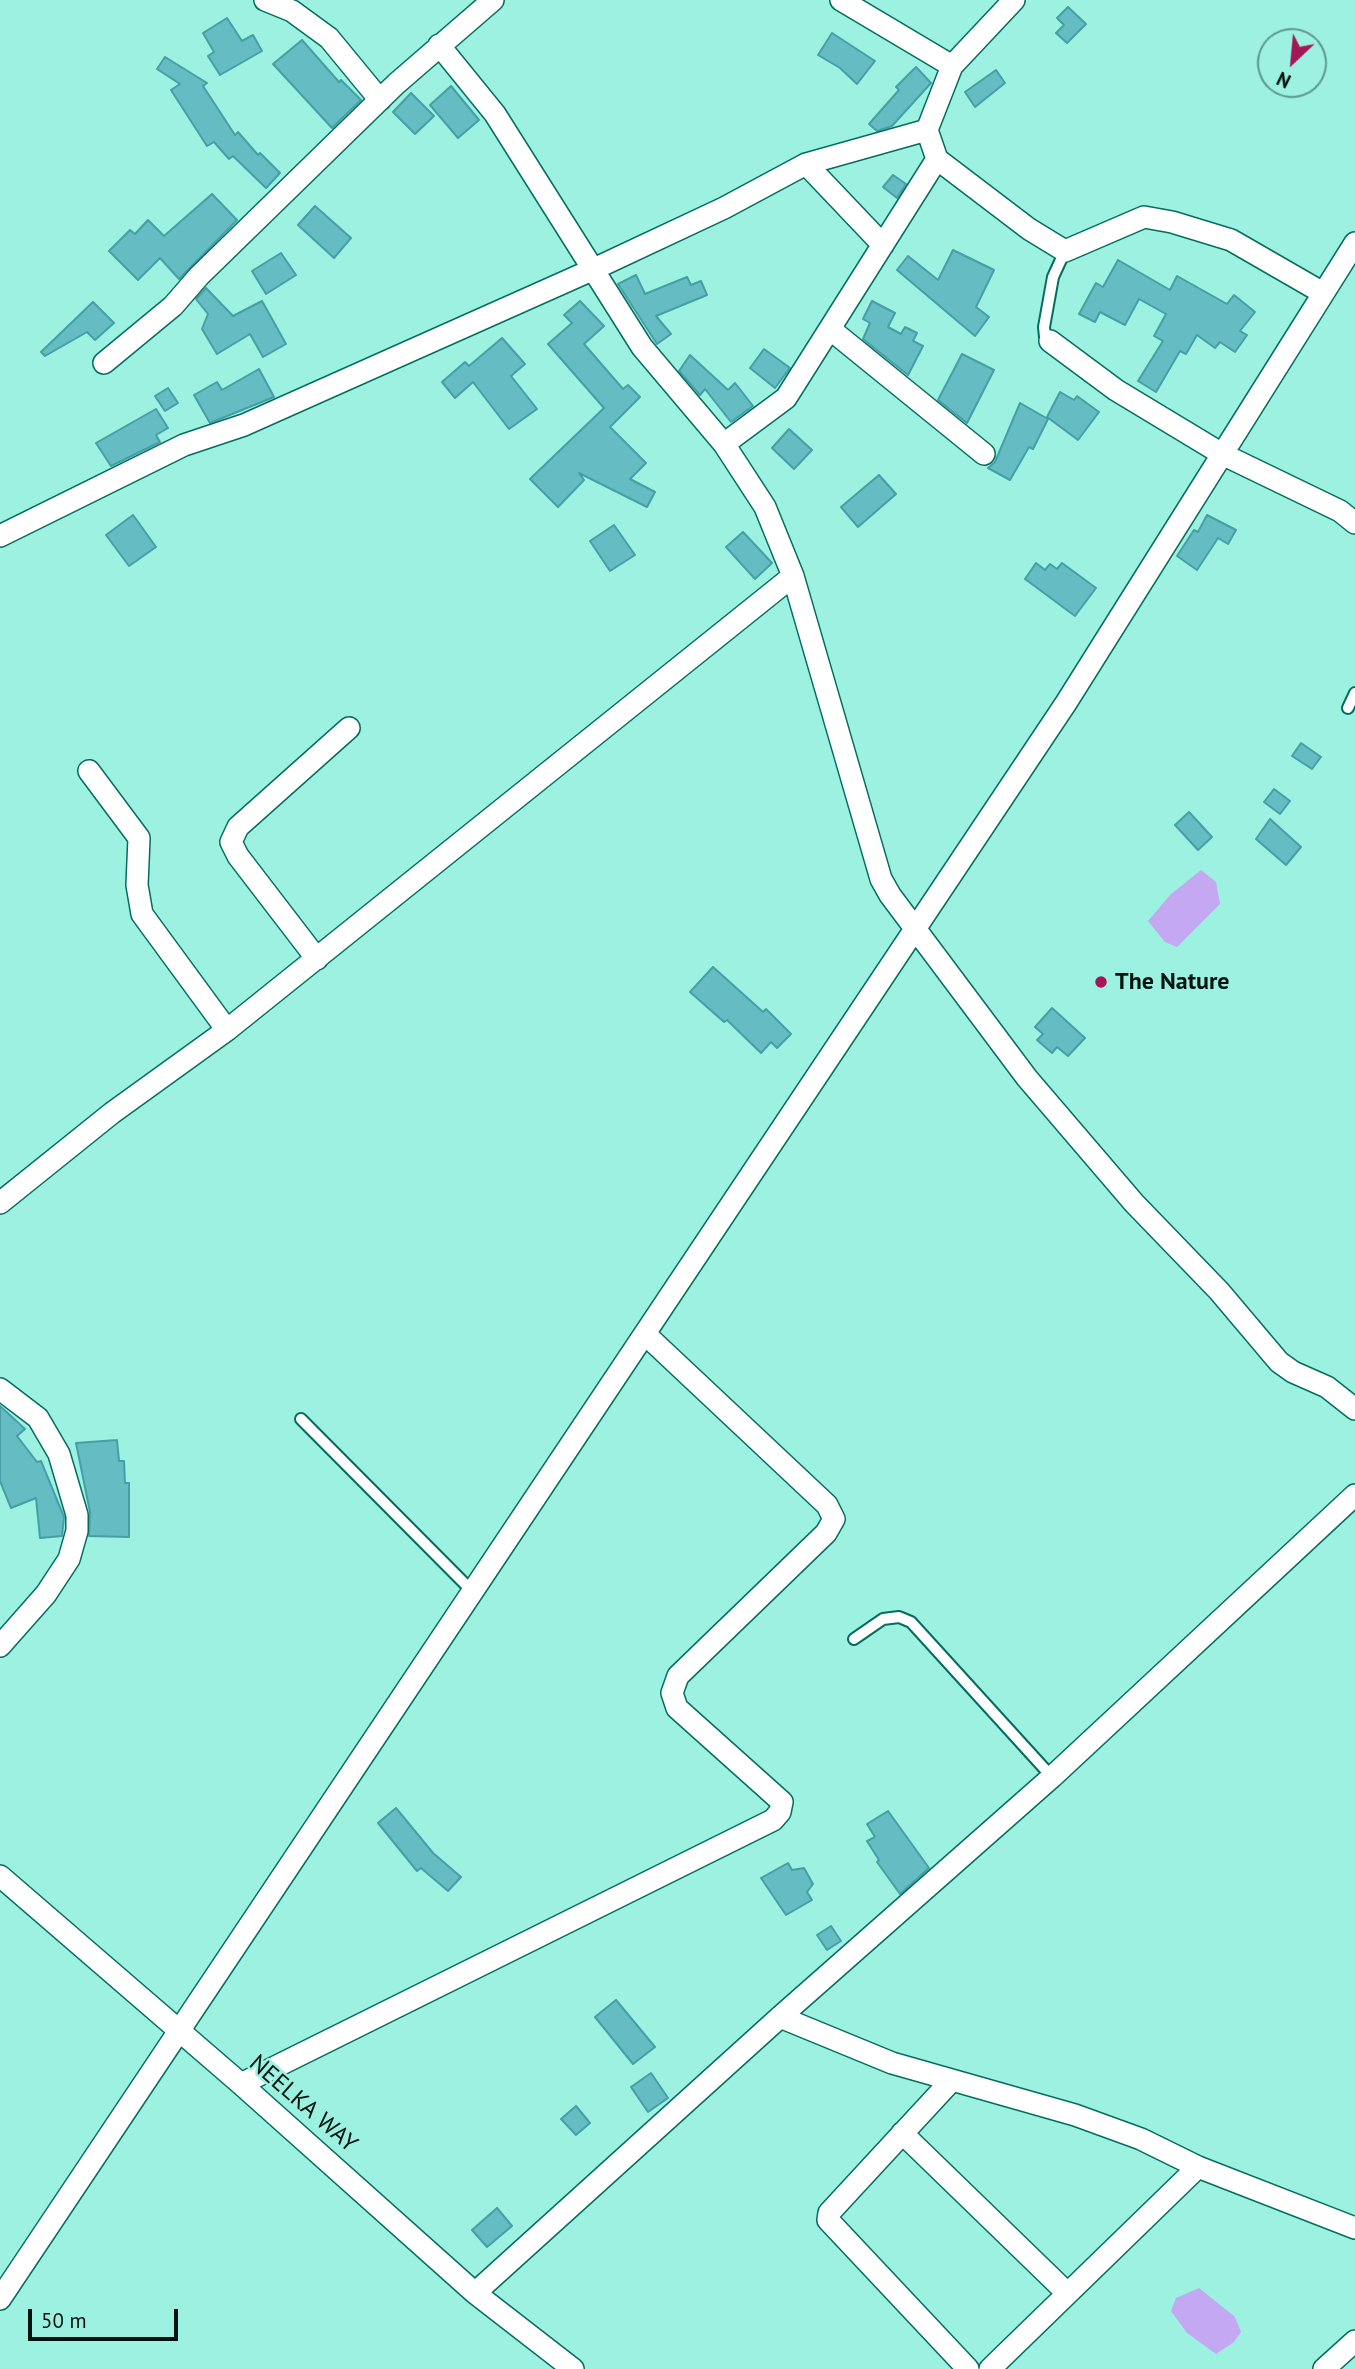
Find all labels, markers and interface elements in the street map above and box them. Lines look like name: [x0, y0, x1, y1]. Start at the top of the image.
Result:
north arrow: [1257, 28, 1327, 98]
text: N: [1273, 67, 1295, 94]
place label: The Nature: [1115, 968, 1230, 996]
marker: The Nature: [1093, 974, 1109, 990]
street label: NEELKA WAY: [243, 2049, 363, 2159]
scale bar: [32, 2296, 182, 2340]
text: 50 m: [41, 2307, 87, 2334]

